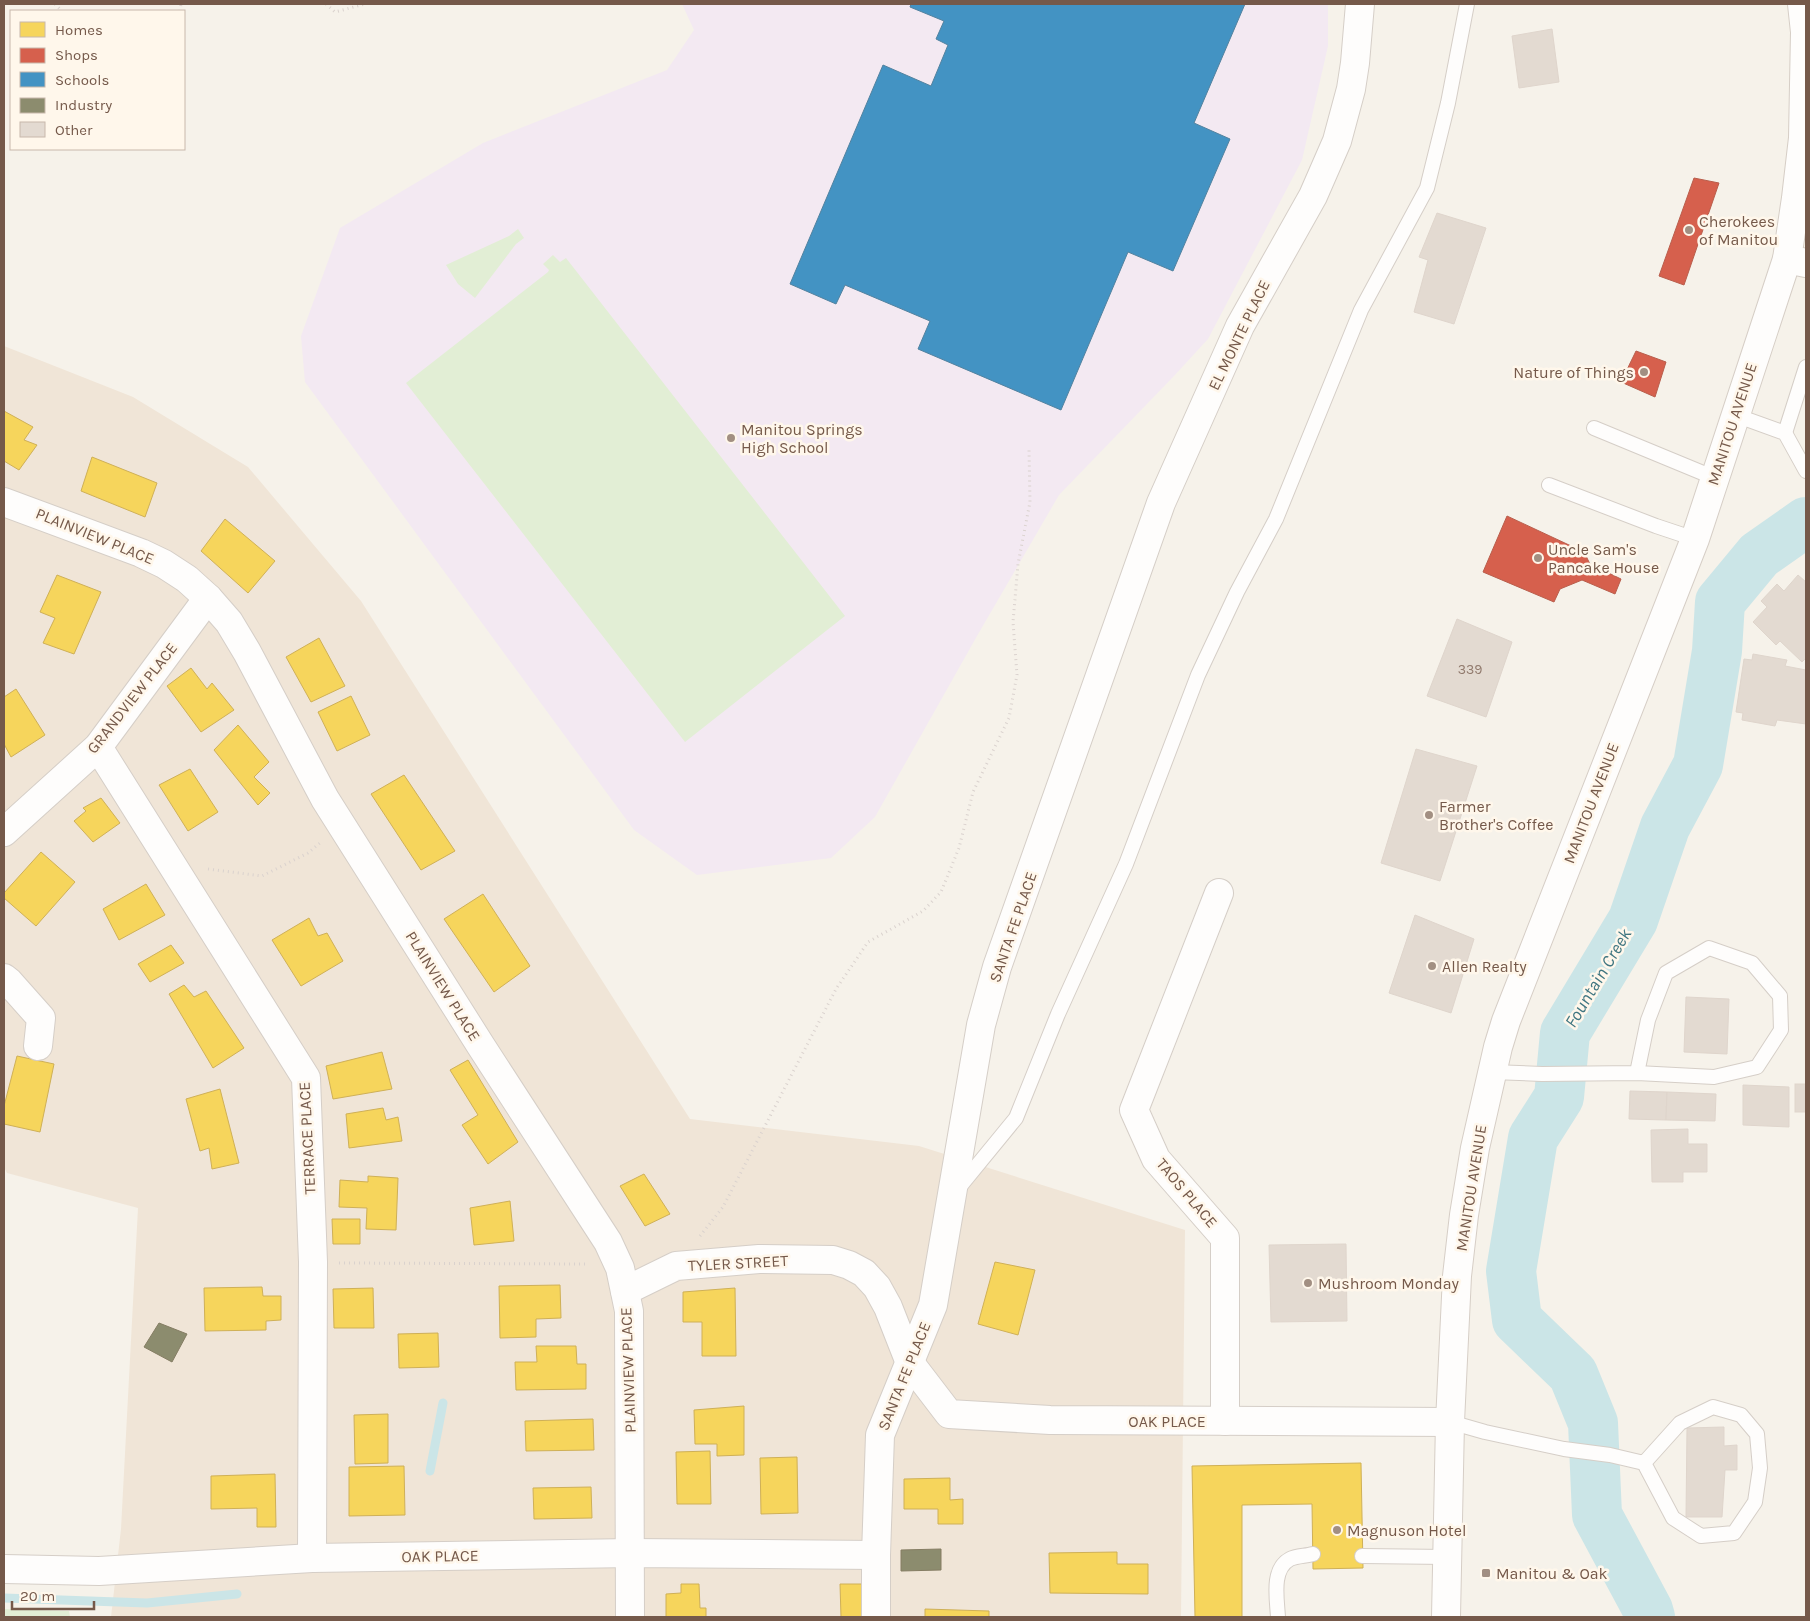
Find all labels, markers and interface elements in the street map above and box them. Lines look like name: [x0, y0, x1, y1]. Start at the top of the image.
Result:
legend: [10, 10, 185, 150]
text: Homes: [55, 21, 103, 39]
text: Shops: [55, 46, 98, 64]
text: Schools: [55, 71, 109, 89]
text: Industry: [55, 96, 112, 114]
text: Other: [55, 121, 93, 139]
place label: Cherokees of Manitou: [1699, 212, 1778, 249]
marker: Cherokees of Manitou: [1683, 224, 1695, 236]
street label: EL MONTE PLACE: [1204, 277, 1274, 393]
street label: MANITOU AVENUE: [1703, 360, 1761, 488]
place label: Nature of Things: [1513, 363, 1634, 382]
marker: Nature of Things: [1638, 366, 1650, 378]
place label: Manitou Springs High School: [741, 420, 863, 457]
marker: Manitou Springs High School: [725, 432, 737, 444]
street label: PLAINVIEW PLACE: [33, 504, 157, 568]
place label: Uncle Sam's Pancake House: [1548, 540, 1659, 577]
marker: Uncle Sam's Pancake House: [1532, 552, 1544, 564]
street label: GRANDVIEW PLACE: [83, 639, 181, 757]
house number: 339: [1458, 661, 1482, 678]
street label: MANITOU AVENUE: [1559, 740, 1623, 866]
place label: Farmer Brother's Coffee: [1439, 797, 1553, 834]
marker: Farmer Brother's Coffee: [1423, 809, 1435, 821]
street label: SANTA FE PLACE: [985, 869, 1041, 985]
water label: Fountain Creek: [1560, 924, 1637, 1032]
street label: PLAINVIEW PLACE: [402, 928, 484, 1044]
place label: Allen Realty: [1442, 957, 1527, 976]
marker: Allen Realty: [1426, 960, 1438, 972]
street label: TERRACE PLACE: [295, 1081, 319, 1195]
street label: MANITOU AVENUE: [1452, 1123, 1490, 1253]
street label: TAOS PLACE: [1153, 1154, 1221, 1232]
street label: TYLER STREET: [687, 1251, 789, 1275]
place label: Mushroom Monday: [1318, 1274, 1460, 1293]
marker: Mushroom Monday: [1302, 1277, 1314, 1289]
street label: PLAINVIEW PLACE: [616, 1307, 640, 1433]
street label: SANTA FE PLACE: [874, 1319, 934, 1433]
street label: OAK PLACE: [1128, 1412, 1206, 1431]
place label: Magnuson Hotel: [1347, 1521, 1467, 1540]
marker: Magnuson Hotel: [1331, 1524, 1343, 1536]
street label: OAK PLACE: [401, 1546, 479, 1566]
place label: Manitou & Oak: [1496, 1564, 1608, 1583]
marker: Manitou & Oak: [1480, 1567, 1492, 1579]
scale bar: [12, 1578, 95, 1610]
text: 20 m: [20, 1587, 55, 1605]

